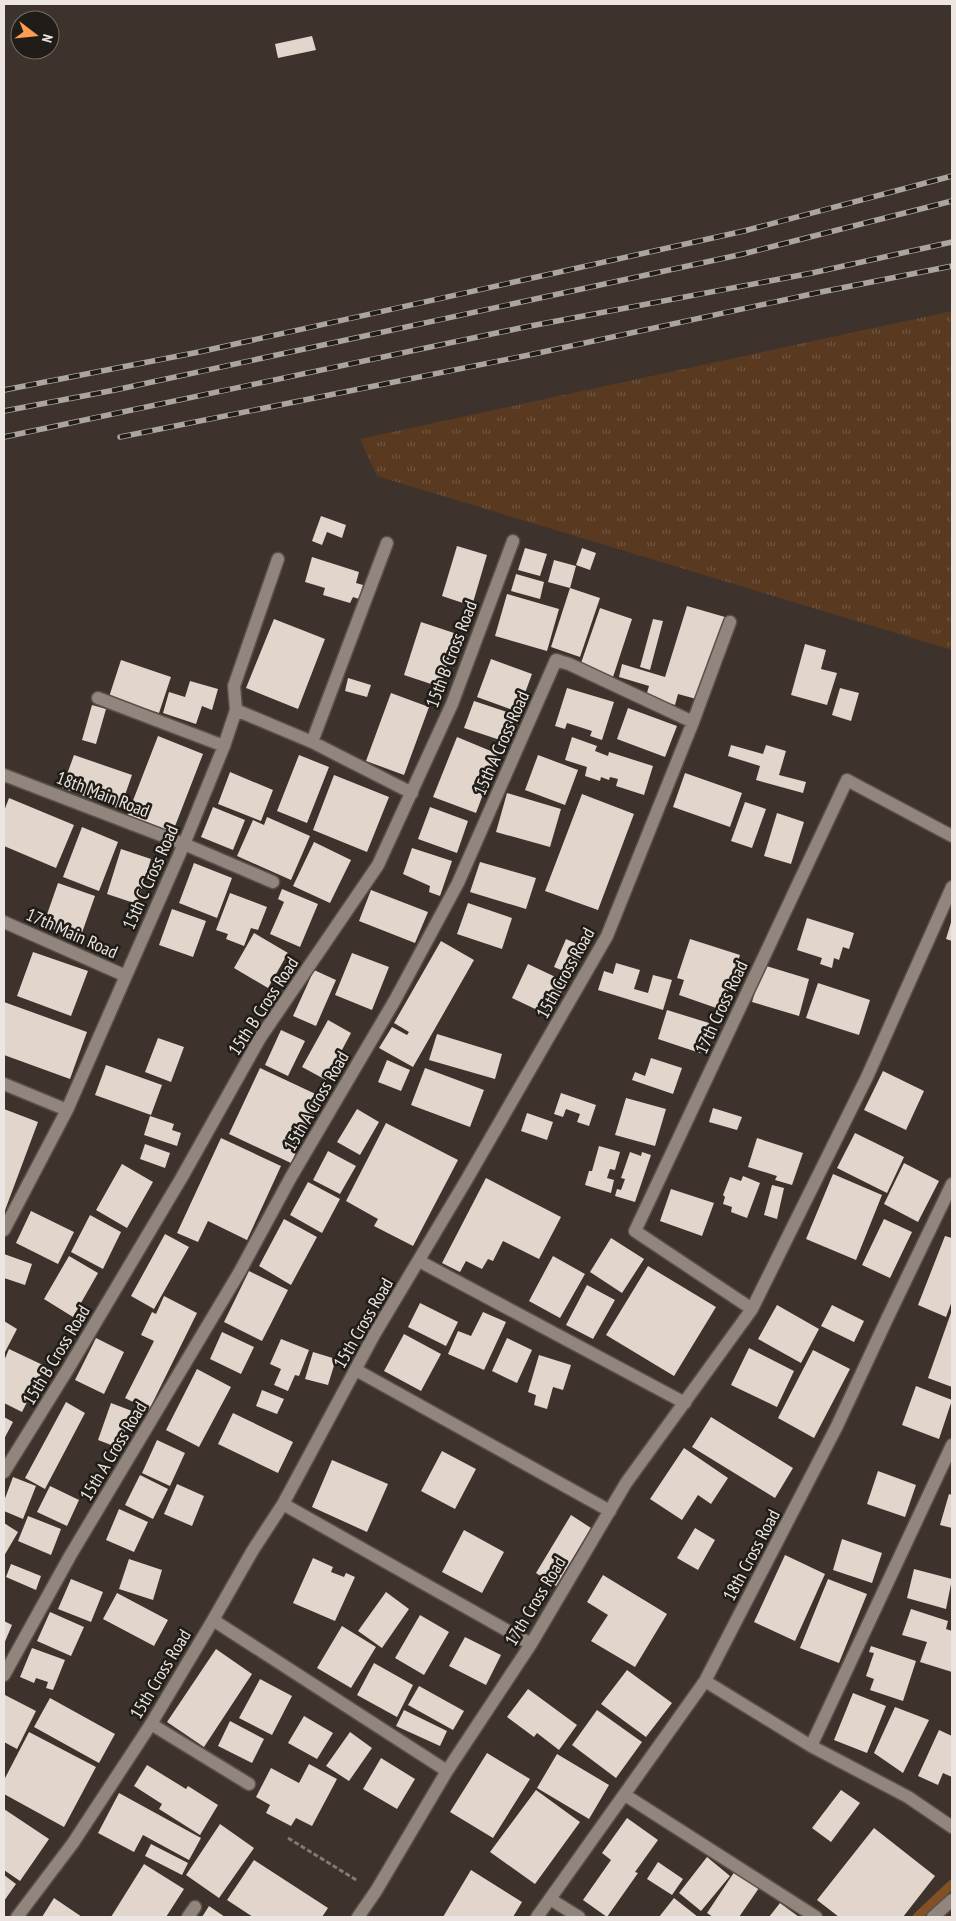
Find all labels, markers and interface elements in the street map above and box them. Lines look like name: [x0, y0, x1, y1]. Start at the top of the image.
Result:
north arrow: [10, 10, 60, 60]
text: N: [38, 32, 57, 45]
street label: 15th B Cross Road: [420, 597, 482, 711]
street label: 15th A Cross Road: [468, 687, 534, 799]
street label: 18th Main Road: [53, 766, 153, 822]
street label: 15th C Cross Road: [117, 821, 183, 933]
street label: 17th Main Road: [23, 903, 121, 963]
street label: 15th Cross Road: [531, 924, 599, 1022]
street label: 15th B Cross Road: [223, 953, 303, 1059]
street label: 17th Cross Road: [689, 957, 753, 1057]
street label: 15th A Cross Road: [278, 1047, 354, 1155]
street label: 15th Cross Road: [328, 1274, 398, 1372]
street label: 15th B Cross Road: [17, 1301, 95, 1409]
street label: 15th A Cross Road: [74, 1397, 152, 1505]
street label: 18th Cross Road: [717, 1505, 785, 1605]
street label: 17th Cross Road: [499, 1552, 571, 1650]
street label: 15th Cross Road: [124, 1625, 196, 1723]

